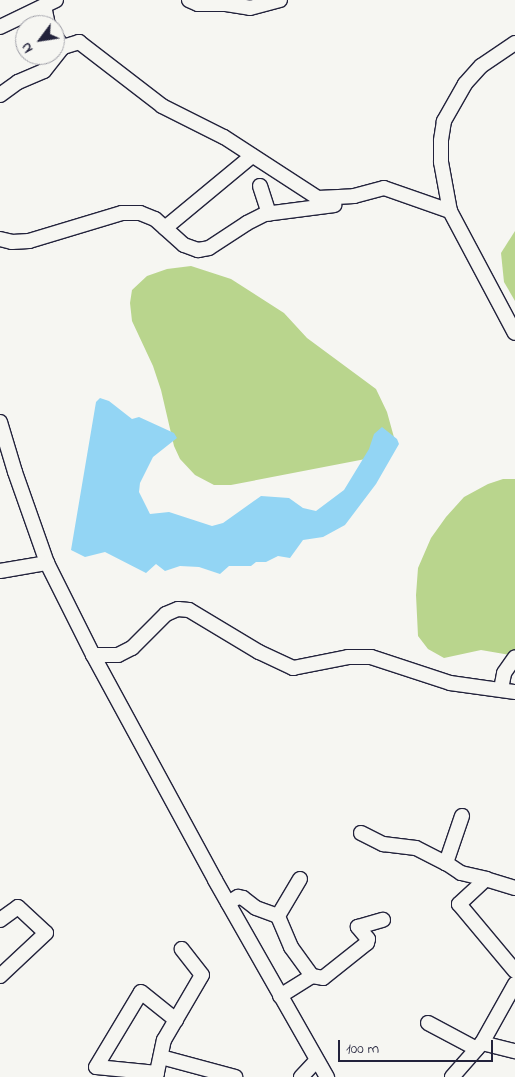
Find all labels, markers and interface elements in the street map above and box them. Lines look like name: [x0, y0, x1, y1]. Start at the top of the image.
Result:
north arrow: [15, 15, 65, 65]
text: N: [16, 38, 39, 57]
scale bar: [340, 1030, 495, 1062]
text: 100 m: [346, 1038, 379, 1060]

